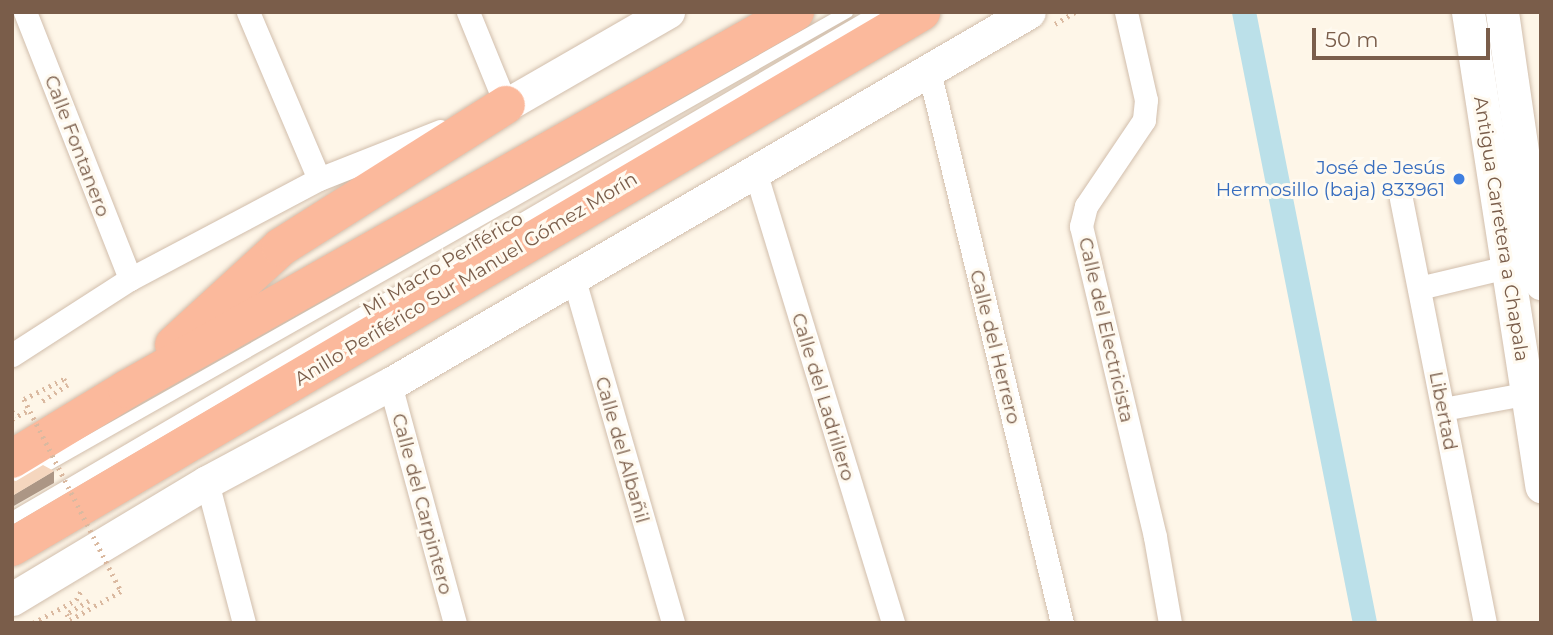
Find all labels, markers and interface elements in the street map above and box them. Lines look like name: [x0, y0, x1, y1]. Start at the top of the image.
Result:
scale bar: [1315, 14, 1494, 58]
text: 50 m: [1325, 27, 1379, 52]
street label: Calle Fontanero: [40, 72, 114, 220]
street label: Antigua Carretera a Chapala: [1469, 95, 1533, 363]
place label: José de Jesús Hermosillo (baja) 833961: [1216, 157, 1445, 201]
street label: Anillo Periférico Sur Manuel Gómez Morín: [290, 167, 642, 391]
marker: José de Jesús Hermosillo (baja) 833961: [1451, 171, 1467, 187]
street label: Mi Macro Periférico: [359, 207, 527, 321]
street label: Calle del Electricista: [1074, 235, 1138, 425]
street label: Calle del Herrero: [965, 267, 1025, 427]
street label: Calle del Ladrillero: [787, 310, 859, 484]
street label: Libertad: [1424, 370, 1462, 452]
street label: Calle del Albañil: [590, 374, 654, 526]
street label: Calle del Carpintero: [387, 411, 457, 597]

